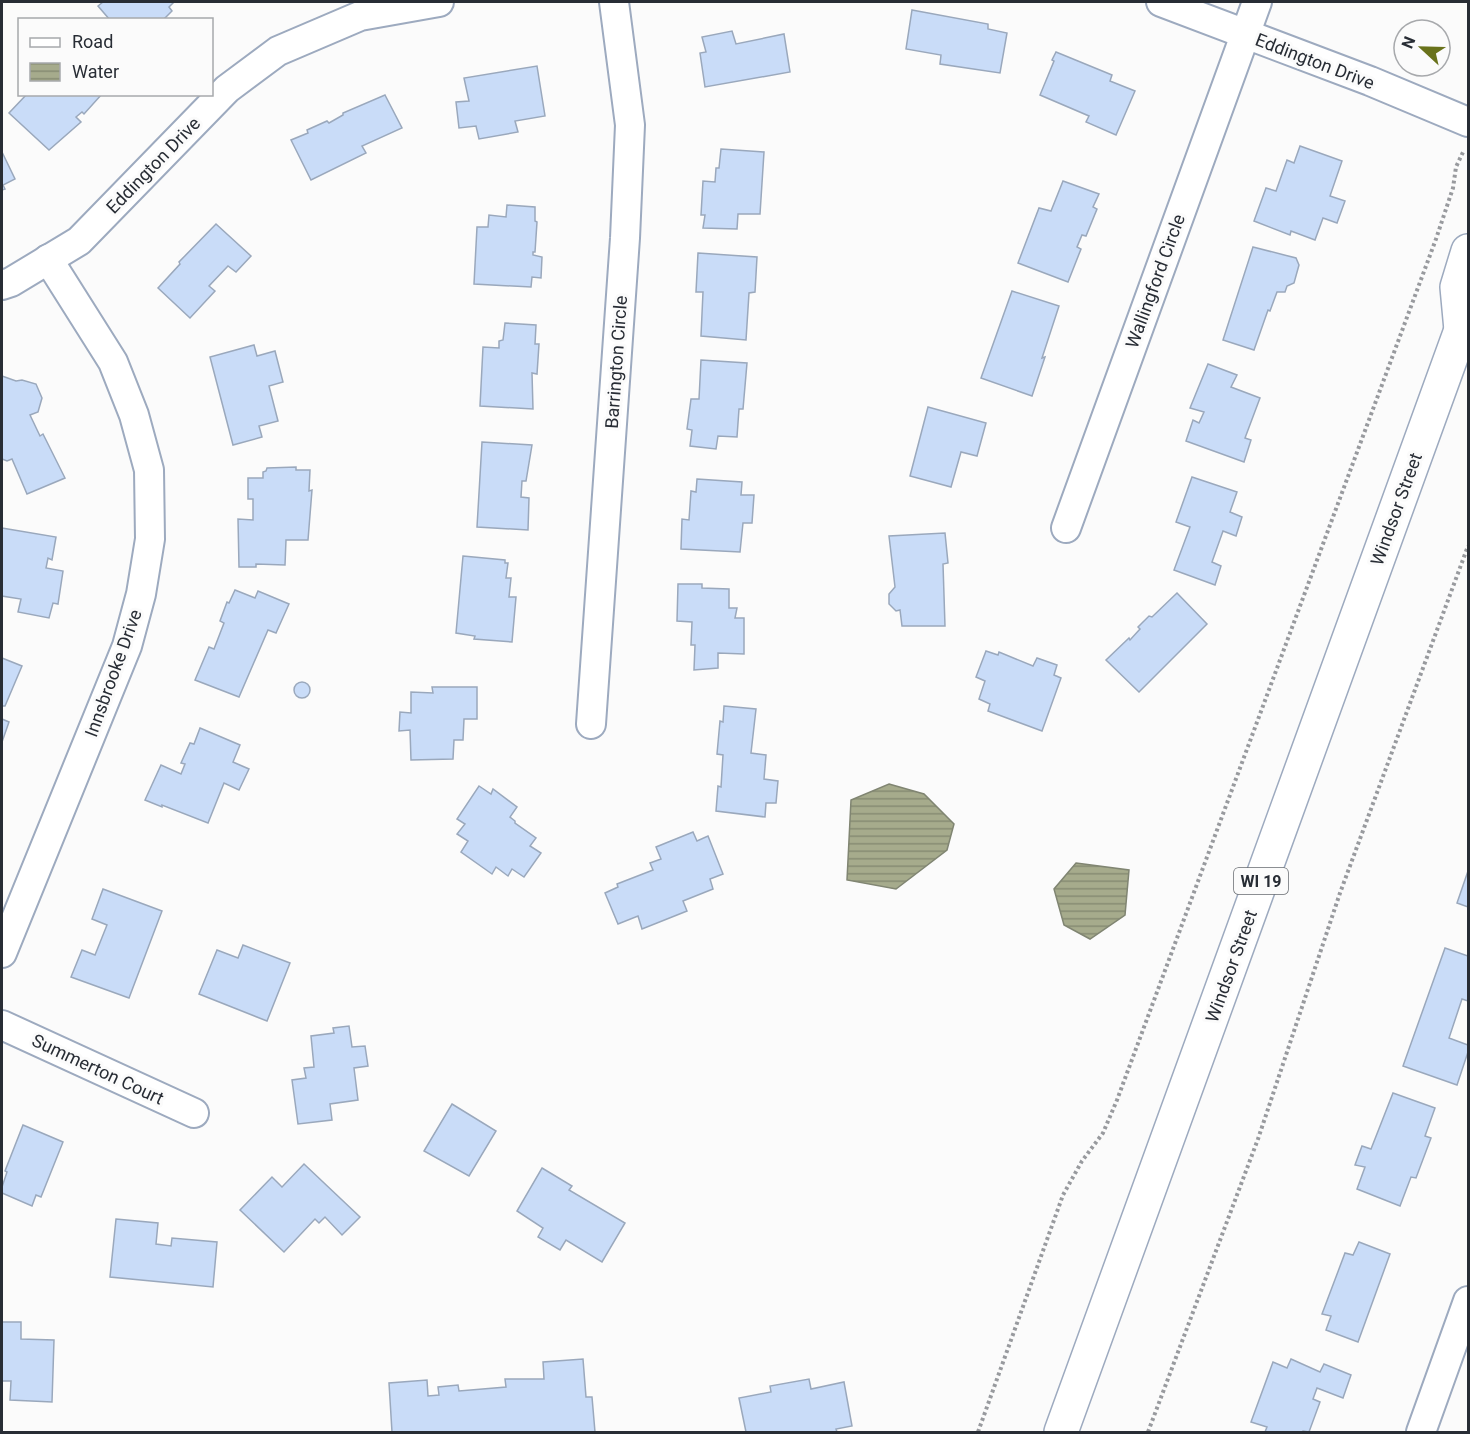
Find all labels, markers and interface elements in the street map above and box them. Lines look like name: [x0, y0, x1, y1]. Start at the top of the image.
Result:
legend: [18, 18, 213, 96]
north arrow: [1392, 18, 1452, 78]
street label: Eddington Drive: [1253, 29, 1377, 93]
text: Road: [72, 31, 113, 52]
text: N: [1398, 34, 1419, 51]
text: Water: [72, 61, 119, 82]
street label: Eddington Drive: [102, 113, 204, 217]
street label: Wallingford Circle: [1121, 211, 1189, 351]
street label: Barrington Circle: [601, 295, 631, 429]
street label: Windsor Street: [1366, 450, 1426, 568]
street label: Innsbrooke Drive: [80, 606, 146, 740]
road number: WI 19: [1234, 868, 1288, 894]
street label: Windsor Street: [1201, 907, 1261, 1025]
street label: Summerton Court: [29, 1029, 167, 1109]

